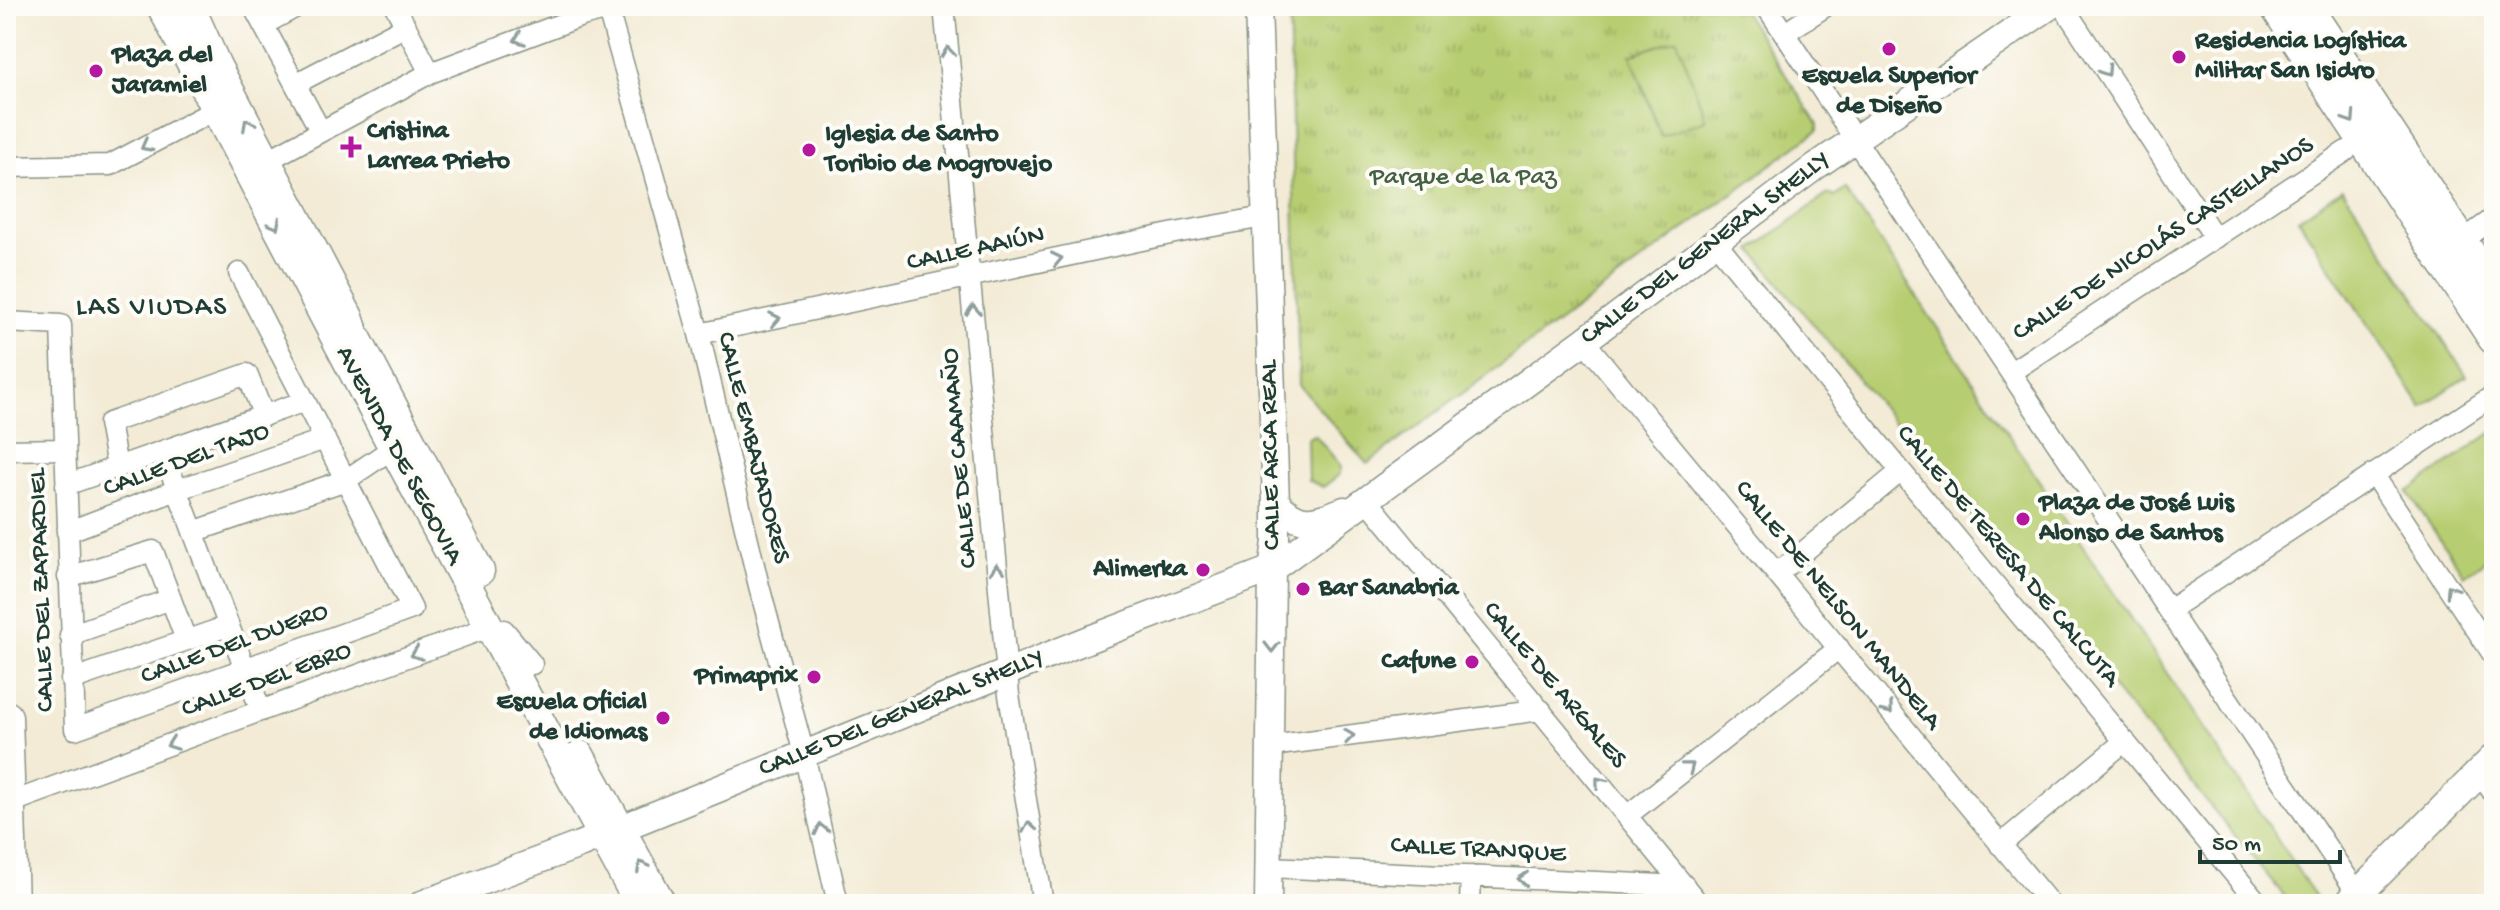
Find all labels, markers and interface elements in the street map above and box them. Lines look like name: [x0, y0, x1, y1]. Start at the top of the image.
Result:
place label: Residencia Logística Militar San Isidro: [2194, 27, 2407, 88]
one-way arrow: [512, 29, 526, 46]
marker: Escuela Superior de Diseño: [1880, 40, 1898, 58]
place label: Plaza del Jaramiel: [110, 41, 213, 102]
one-way arrow: [940, 45, 957, 58]
marker: Residencia Logística Militar San Isidro: [2170, 48, 2188, 66]
marker: Plaza del Jaramiel: [87, 62, 105, 80]
place label: Escuela Superior de Diseño: [1802, 62, 1979, 123]
one-way arrow: [2096, 63, 2111, 77]
one-way arrow: [2340, 109, 2355, 124]
one-way arrow: [242, 117, 257, 132]
place label: Cristina Larrea Prieto: [367, 117, 511, 178]
place label: Iglesia de Santo Toribio de Mogrovejo: [823, 120, 1053, 181]
street label: CALLE DE NICOLÁS CASTELLANOS: [2008, 130, 2321, 349]
one-way arrow: [140, 137, 154, 152]
marker: Cristina Larrea Prieto: [342, 138, 360, 156]
marker: Iglesia de Santo Toribio de Mogrovejo: [800, 141, 818, 159]
street label: CALLE DEL GENERAL SHELLY: [1575, 145, 1837, 353]
park label: Parque de la Paz: [1369, 163, 1558, 194]
one-way arrow: [265, 215, 280, 230]
street label: CALLE AAIÚN: [904, 220, 1048, 280]
one-way arrow: [1049, 251, 1063, 268]
district label: LAS VIUDAS: [76, 292, 228, 325]
one-way arrow: [965, 303, 982, 316]
one-way arrow: [768, 311, 781, 328]
street label: CALLE EMBAJADORES: [708, 329, 796, 568]
street label: AVENIDA DE SEGOVIA: [327, 341, 470, 572]
street label: CALLE DE CAAMAÑO: [936, 346, 986, 569]
street label: CALLE ARCA REAL: [1255, 358, 1289, 550]
street label: CALLE DEL TAJO: [100, 416, 275, 505]
street label: CALLE DE TERESA DE CALCUTA: [1888, 420, 2127, 696]
street label: CALLE DEL ZAPARDIEL: [23, 466, 63, 712]
street label: CALLE DE NELSON MANDELA: [1727, 475, 1948, 738]
place label: Plaza de José Luis Alonso de Santos: [2037, 489, 2235, 550]
marker: Plaza de José Luis Alonso de Santos: [2014, 510, 2032, 528]
place label: Alimerka: [1092, 555, 1189, 586]
marker: Alimerka: [1194, 561, 1212, 579]
one-way arrow: [989, 562, 1006, 575]
place label: Bar Sanabria: [1318, 574, 1460, 605]
marker: Bar Sanabria: [1294, 580, 1312, 598]
one-way arrow: [2446, 584, 2461, 599]
street label: CALLE DE ARGALES: [1475, 596, 1634, 777]
street label: CALLE DEL DUERO: [137, 597, 333, 693]
street label: CALLE DEL EBRO: [178, 636, 356, 726]
one-way arrow: [1263, 641, 1281, 654]
street label: CALLE DEL GENERAL SHELLY: [755, 643, 1049, 785]
one-way arrow: [410, 644, 424, 661]
place label: Cafune: [1382, 647, 1458, 678]
marker: Cafune: [1463, 653, 1481, 671]
place label: Primaprix: [693, 662, 798, 693]
marker: Primaprix: [805, 668, 823, 686]
place label: Escuela Oficial de Idiomas: [497, 688, 648, 749]
one-way arrow: [1878, 700, 1893, 714]
marker: Escuela Oficial de Idiomas: [654, 709, 672, 727]
one-way arrow: [1342, 728, 1356, 745]
one-way arrow: [166, 734, 180, 751]
one-way arrow: [1680, 762, 1694, 777]
one-way arrow: [1596, 776, 1610, 791]
scale bar: [2200, 814, 2340, 864]
one-way arrow: [1022, 820, 1039, 834]
one-way arrow: [813, 823, 830, 836]
street label: CALLE TRANQUE: [1390, 831, 1567, 871]
text: 50 m: [2212, 831, 2261, 860]
one-way arrow: [636, 859, 651, 874]
one-way arrow: [1516, 870, 1529, 887]

